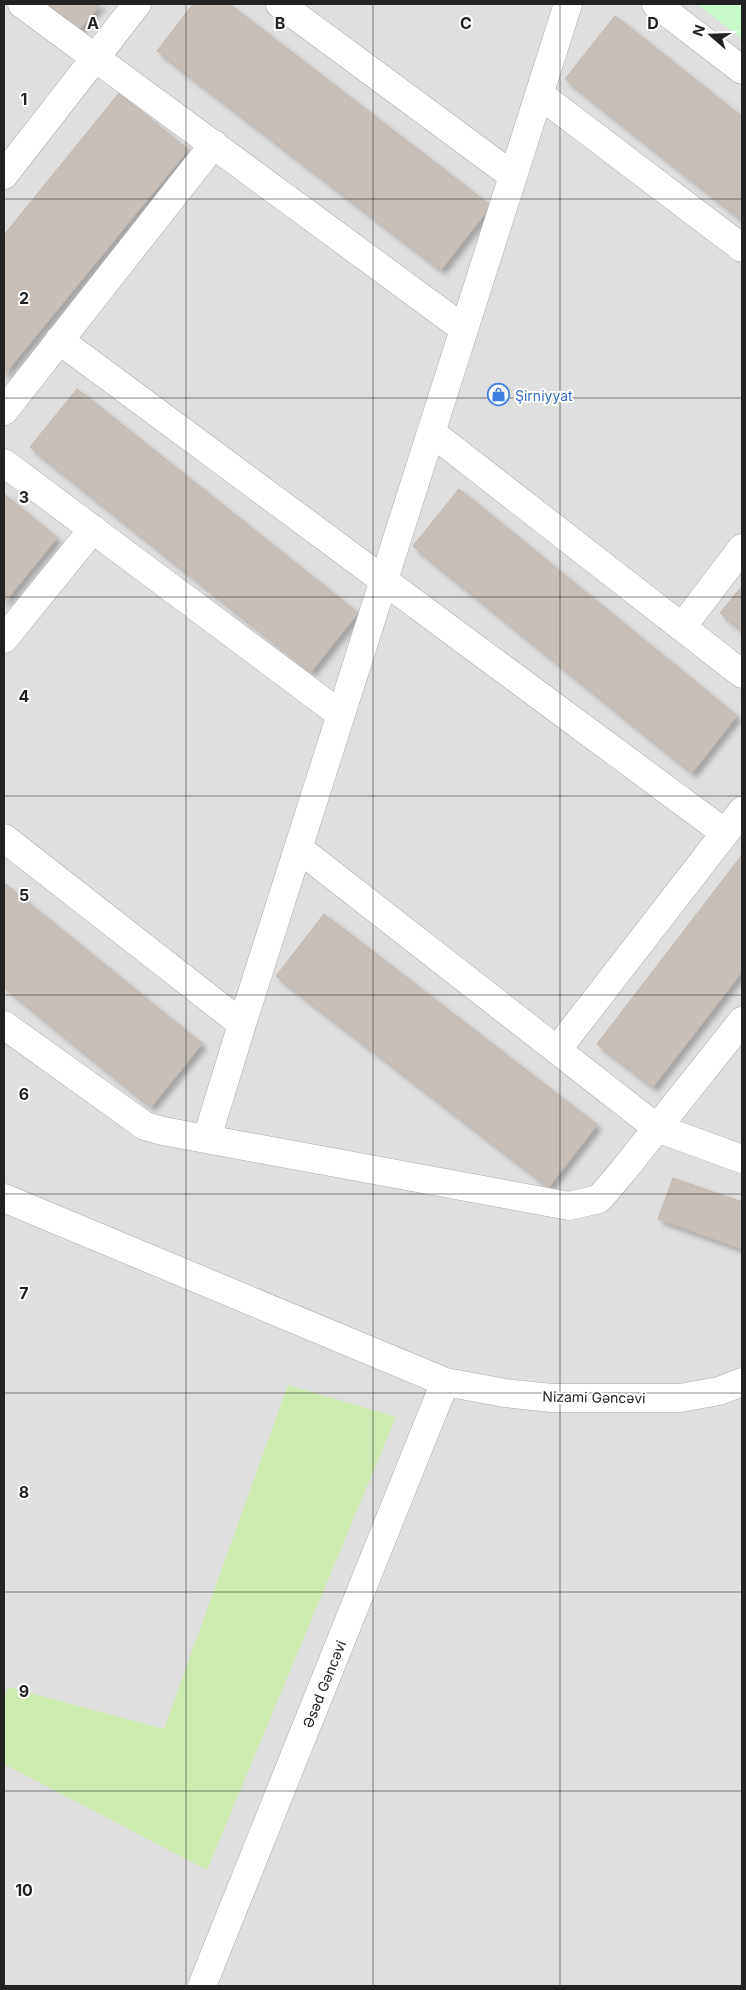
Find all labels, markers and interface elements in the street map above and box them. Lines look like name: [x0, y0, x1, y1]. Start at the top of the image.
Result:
north arrow: [686, 10, 736, 60]
text: A: [87, 13, 99, 33]
text: B: [275, 13, 285, 33]
text: C: [460, 13, 472, 33]
text: D: [647, 13, 659, 33]
text: N: [689, 22, 708, 38]
text: 1: [21, 89, 27, 109]
text: 2: [19, 288, 29, 308]
shop icon: Şirniyyat: [487, 383, 511, 407]
place label: Şirniyyat: [515, 387, 573, 404]
text: 3: [19, 487, 29, 507]
text: 4: [19, 686, 30, 706]
text: 5: [19, 885, 29, 905]
text: 6: [19, 1084, 29, 1104]
text: 7: [19, 1283, 29, 1303]
street label: Nizami Gəncəvi: [542, 1388, 646, 1406]
text: 8: [19, 1482, 29, 1502]
street label: Əsəd Gəncəvi: [299, 1638, 349, 1730]
text: 9: [19, 1681, 29, 1701]
text: 10: [15, 1880, 33, 1900]

